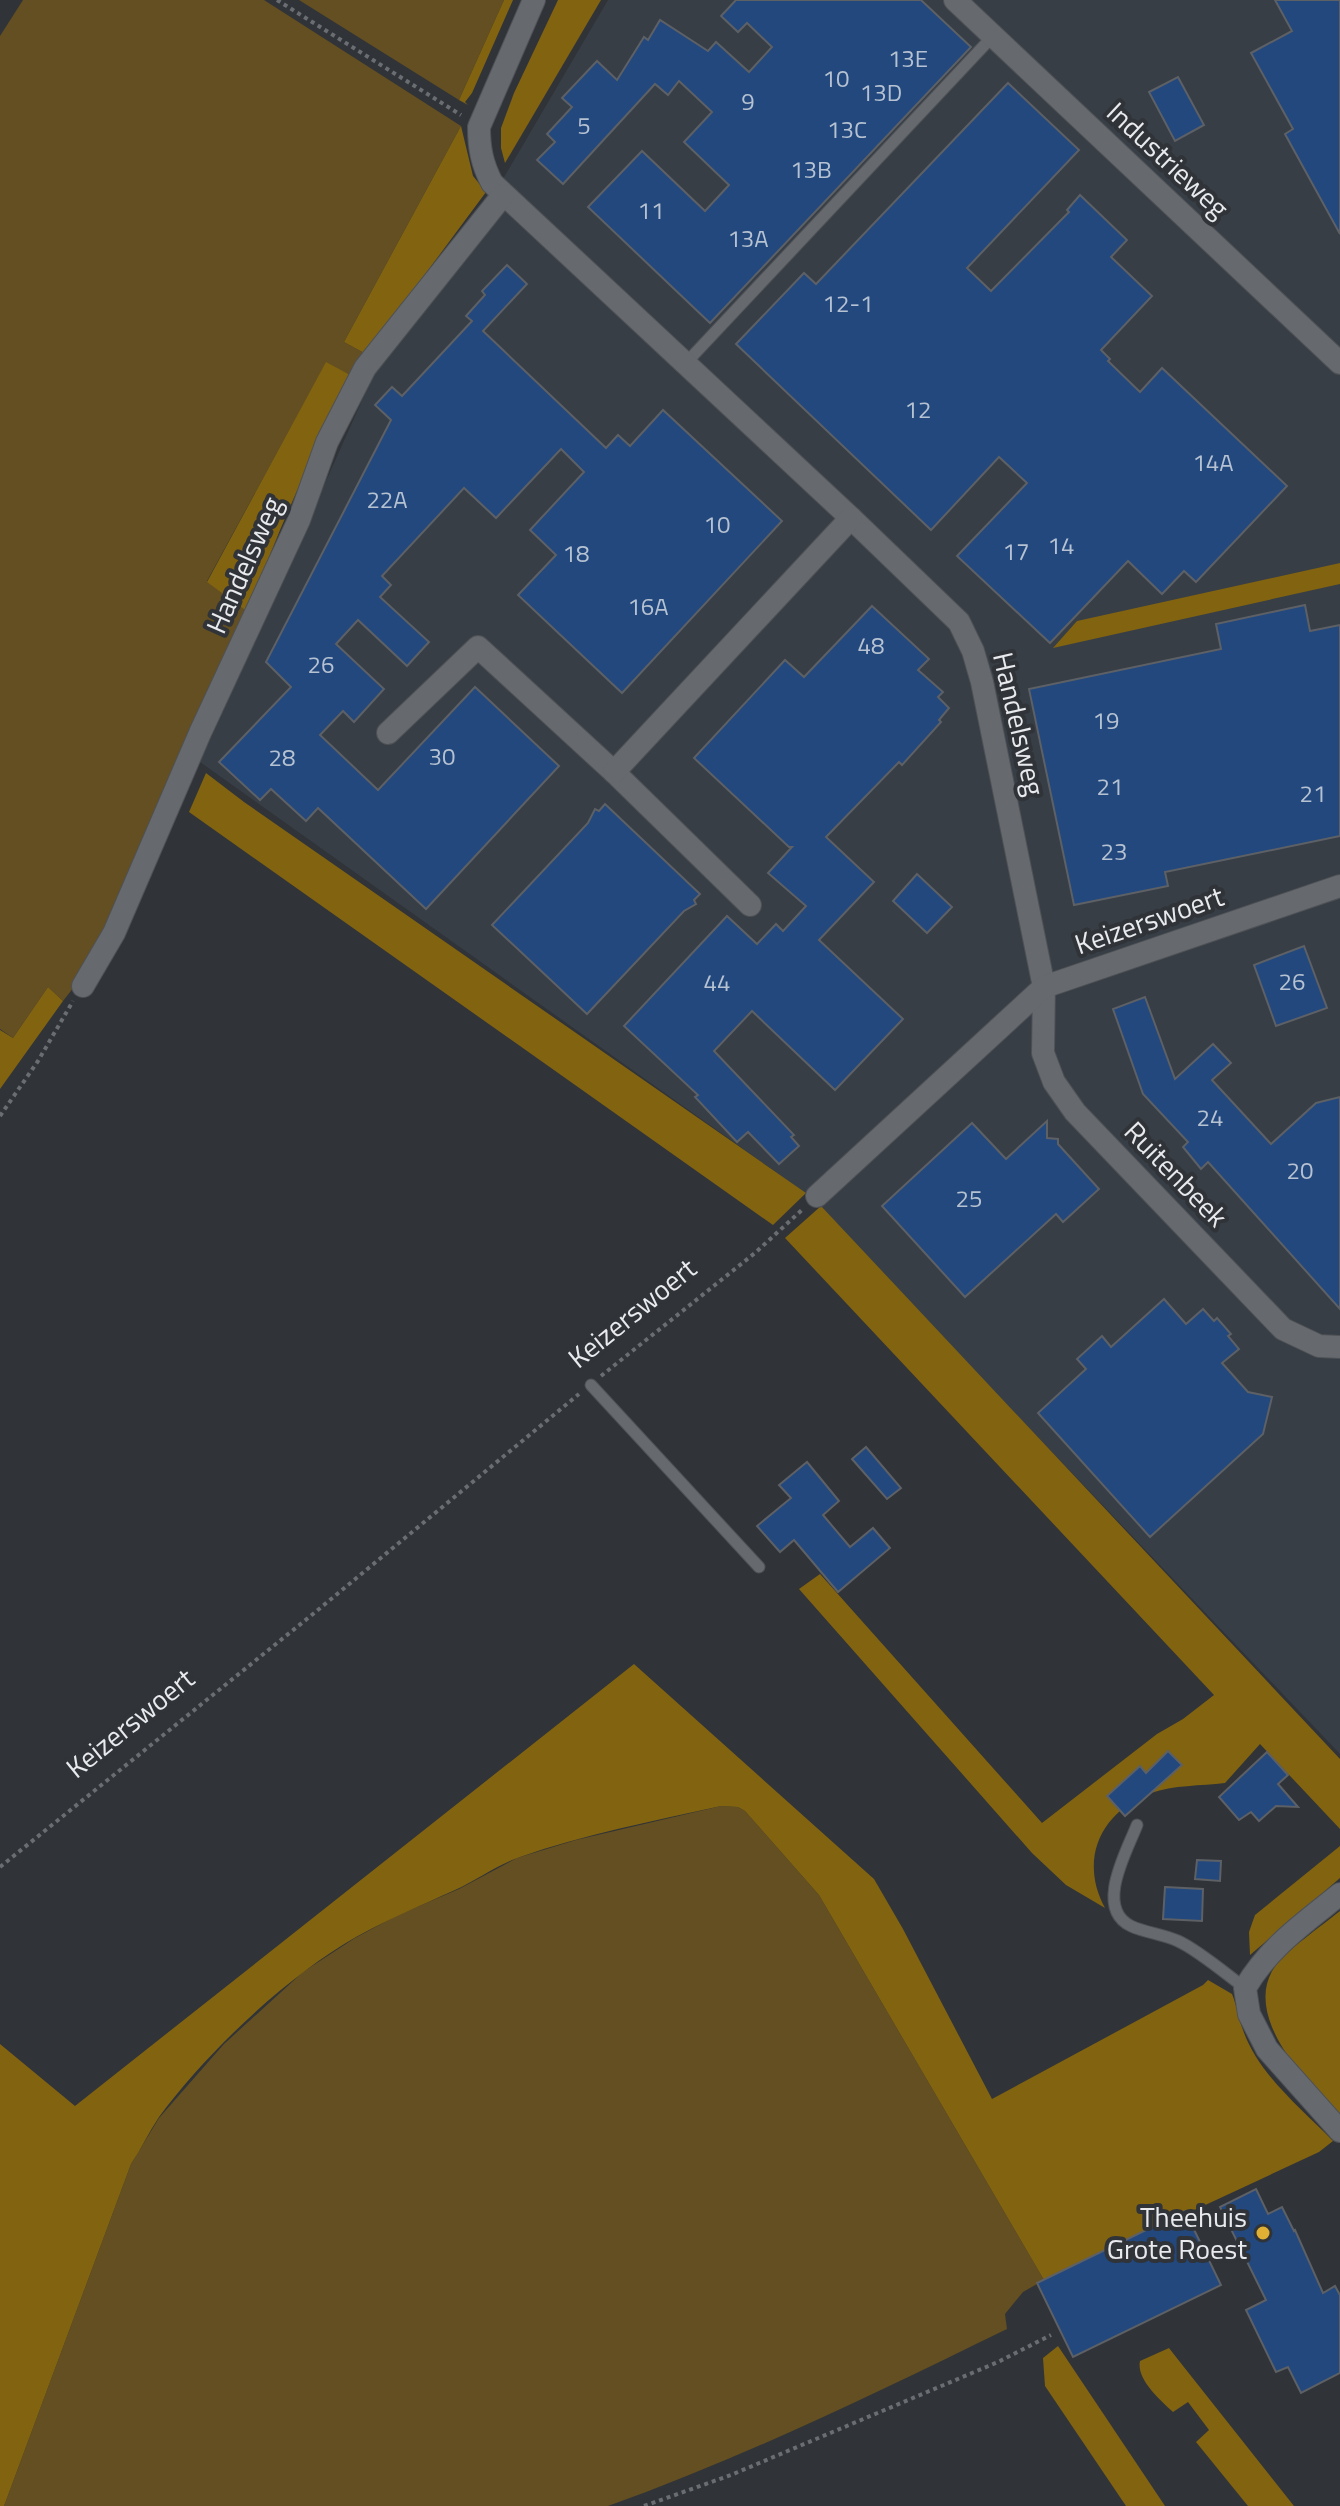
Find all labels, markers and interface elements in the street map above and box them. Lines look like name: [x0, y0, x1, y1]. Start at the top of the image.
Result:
house number: 13E: [888, 40, 928, 76]
house number: 10: [823, 60, 849, 96]
house number: 13D: [860, 74, 902, 110]
house number: 9: [741, 83, 755, 119]
street label: Industrieweg: [1097, 91, 1239, 228]
house number: 5: [577, 107, 591, 143]
house number: 13C: [827, 111, 867, 147]
house number: 13B: [790, 151, 832, 187]
house number: 11: [638, 192, 664, 228]
house number: 13A: [727, 220, 769, 256]
house number: 12-1: [823, 285, 873, 321]
house number: 12: [905, 391, 931, 427]
house number: 14A: [1192, 444, 1234, 480]
house number: 22A: [366, 481, 408, 517]
street label: Handelsweg: [194, 489, 293, 640]
house number: 10: [704, 506, 730, 542]
house number: 14: [1048, 527, 1074, 563]
house number: 17: [1003, 533, 1029, 569]
house number: 18: [563, 535, 589, 571]
house number: 16A: [627, 588, 669, 624]
house number: 48: [858, 627, 884, 663]
house number: 26: [308, 646, 334, 682]
street label: Handelsweg: [982, 648, 1057, 800]
house number: 19: [1093, 702, 1119, 738]
house number: 30: [429, 738, 455, 774]
house number: 28: [269, 739, 295, 775]
house number: 21: [1097, 768, 1123, 804]
house number: 21: [1300, 775, 1326, 811]
house number: 23: [1101, 833, 1127, 869]
street label: Keizerswoert: [1069, 874, 1229, 965]
house number: 26: [1279, 963, 1305, 999]
house number: 44: [704, 964, 730, 1000]
house number: 24: [1197, 1099, 1223, 1135]
street label: Ruitenbeek: [1114, 1111, 1238, 1237]
house number: 20: [1287, 1152, 1313, 1188]
house number: 25: [956, 1180, 982, 1216]
street label: Keizerswoert: [558, 1247, 705, 1378]
street label: Keizerswoert: [56, 1657, 203, 1788]
place label: Theehuis Grote Roest: [1107, 2195, 1247, 2270]
marker: Theehuis Grote Roest: [1254, 2224, 1272, 2242]

